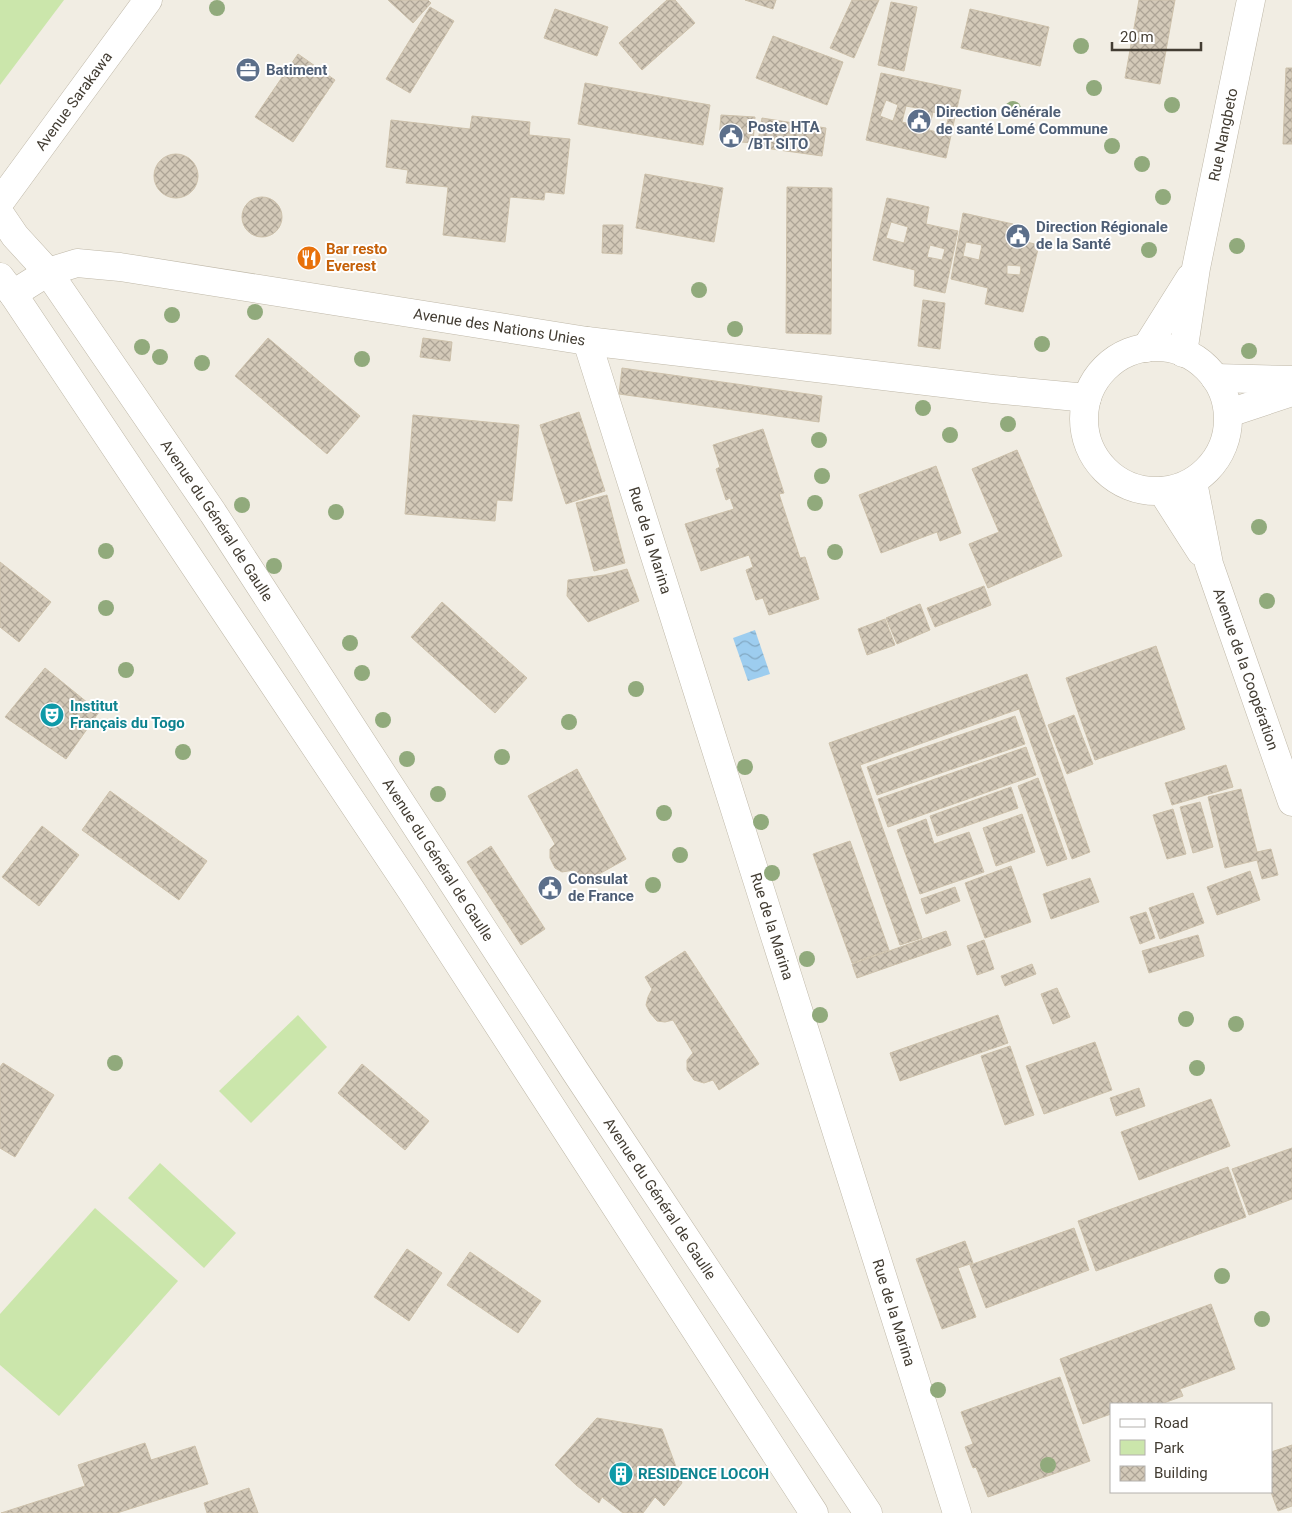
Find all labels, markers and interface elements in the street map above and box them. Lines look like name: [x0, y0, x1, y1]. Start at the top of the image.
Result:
scale bar: [1112, 20, 1201, 52]
text: 20 m: [1120, 28, 1154, 46]
street label: Avenue Sarakawa: [32, 48, 116, 154]
office icon: Batiment: [235, 57, 261, 83]
place label: Batiment: [266, 61, 327, 79]
street label: Rue Nangbeto: [1205, 87, 1242, 183]
place label: Direction Générale de santé Lomé Commune: [936, 103, 1108, 138]
public building icon: Direction Générale de santé Lomé Commune: [906, 108, 932, 134]
place label: Poste HTA /BT SITO: [747, 118, 821, 153]
public building icon: Poste HTA /BT SITO: [718, 123, 744, 149]
place label: Direction Régionale de la Santé: [1036, 218, 1168, 253]
public building icon: Direction Régionale de la Santé: [1005, 223, 1031, 249]
place label: Bar resto Everest: [326, 240, 387, 275]
restaurant icon: Bar resto Everest: [296, 245, 322, 271]
street label: Avenue des Nations Unies: [412, 305, 587, 350]
street label: Avenue du Général de Gaulle: [157, 436, 277, 605]
street label: Rue de la Marina: [625, 484, 675, 596]
street label: Avenue de la Coopération: [1209, 586, 1282, 753]
place label: Institut Français du Togo: [70, 697, 185, 732]
theatre icon: Institut Français du Togo: [39, 702, 65, 728]
street label: Avenue du Général de Gaulle: [379, 775, 497, 945]
place label: Consulat de France: [568, 870, 634, 905]
street label: Rue de la Marina: [746, 871, 797, 982]
public building icon: Consulat de France: [537, 875, 563, 901]
street label: Avenue du Général de Gaulle: [600, 1115, 720, 1283]
street label: Rue de la Marina: [868, 1257, 919, 1369]
legend: [1110, 1403, 1272, 1493]
text: Road: [1154, 1414, 1188, 1432]
text: Park: [1154, 1439, 1185, 1457]
building icon: RESIDENCE LOCOH: [608, 1461, 634, 1487]
text: Building: [1154, 1464, 1208, 1482]
place label: RESIDENCE LOCOH: [638, 1465, 769, 1483]

